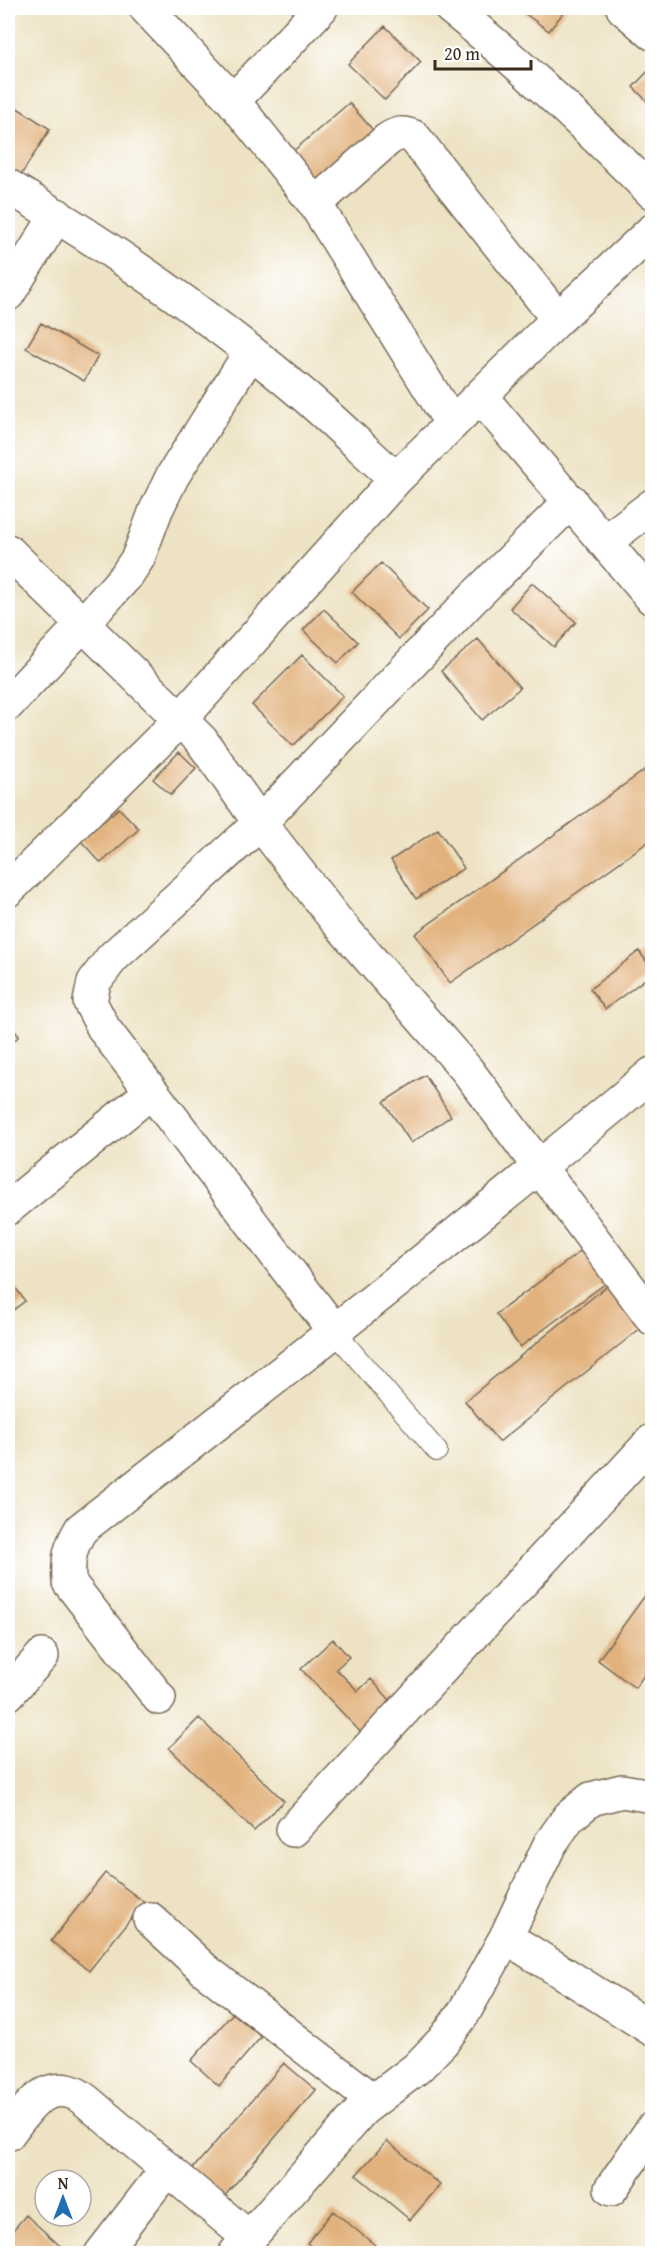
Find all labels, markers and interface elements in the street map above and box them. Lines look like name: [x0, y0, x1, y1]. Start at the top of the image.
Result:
scale bar: [435, 33, 531, 71]
text: 20 m: [444, 40, 480, 67]
north arrow: [33, 2168, 93, 2228]
text: N: [58, 2171, 69, 2195]

